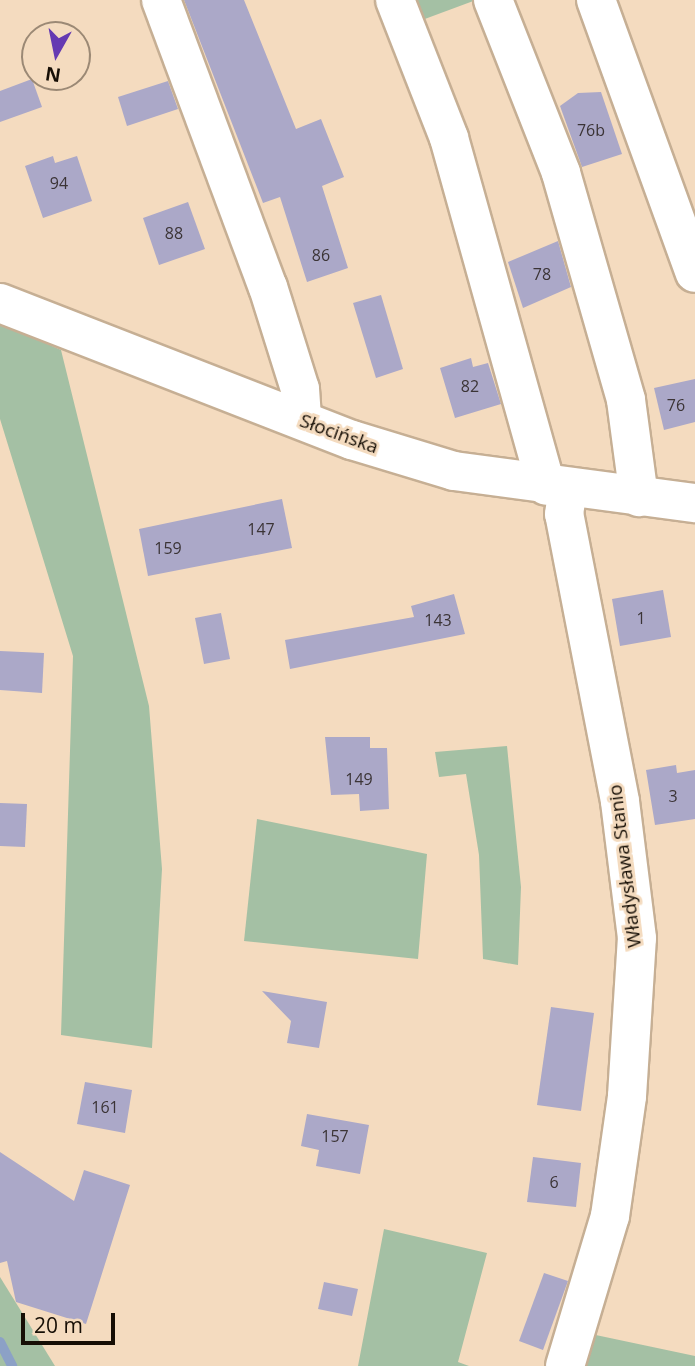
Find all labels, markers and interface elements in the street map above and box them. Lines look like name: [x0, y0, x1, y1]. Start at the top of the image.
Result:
north arrow: [21, 21, 91, 91]
text: N: [43, 61, 63, 89]
house number: 76b: [577, 120, 605, 140]
house number: 94: [50, 173, 68, 193]
house number: 88: [165, 223, 183, 243]
house number: 86: [312, 245, 330, 265]
house number: 78: [533, 264, 551, 284]
house number: 82: [461, 376, 479, 396]
house number: 76: [667, 395, 685, 415]
street label: Słocińska: [297, 409, 381, 459]
house number: 147: [247, 519, 275, 539]
house number: 159: [154, 538, 182, 558]
house number: 1: [636, 608, 646, 628]
house number: 143: [424, 610, 452, 630]
house number: 149: [345, 769, 373, 789]
street label: Władysława Stanio: [604, 783, 646, 949]
house number: 3: [668, 786, 678, 806]
house number: 161: [91, 1097, 119, 1117]
house number: 157: [321, 1126, 349, 1146]
house number: 6: [549, 1172, 559, 1192]
scale bar: [24, 1300, 119, 1344]
text: 20 m: [34, 1311, 83, 1339]

